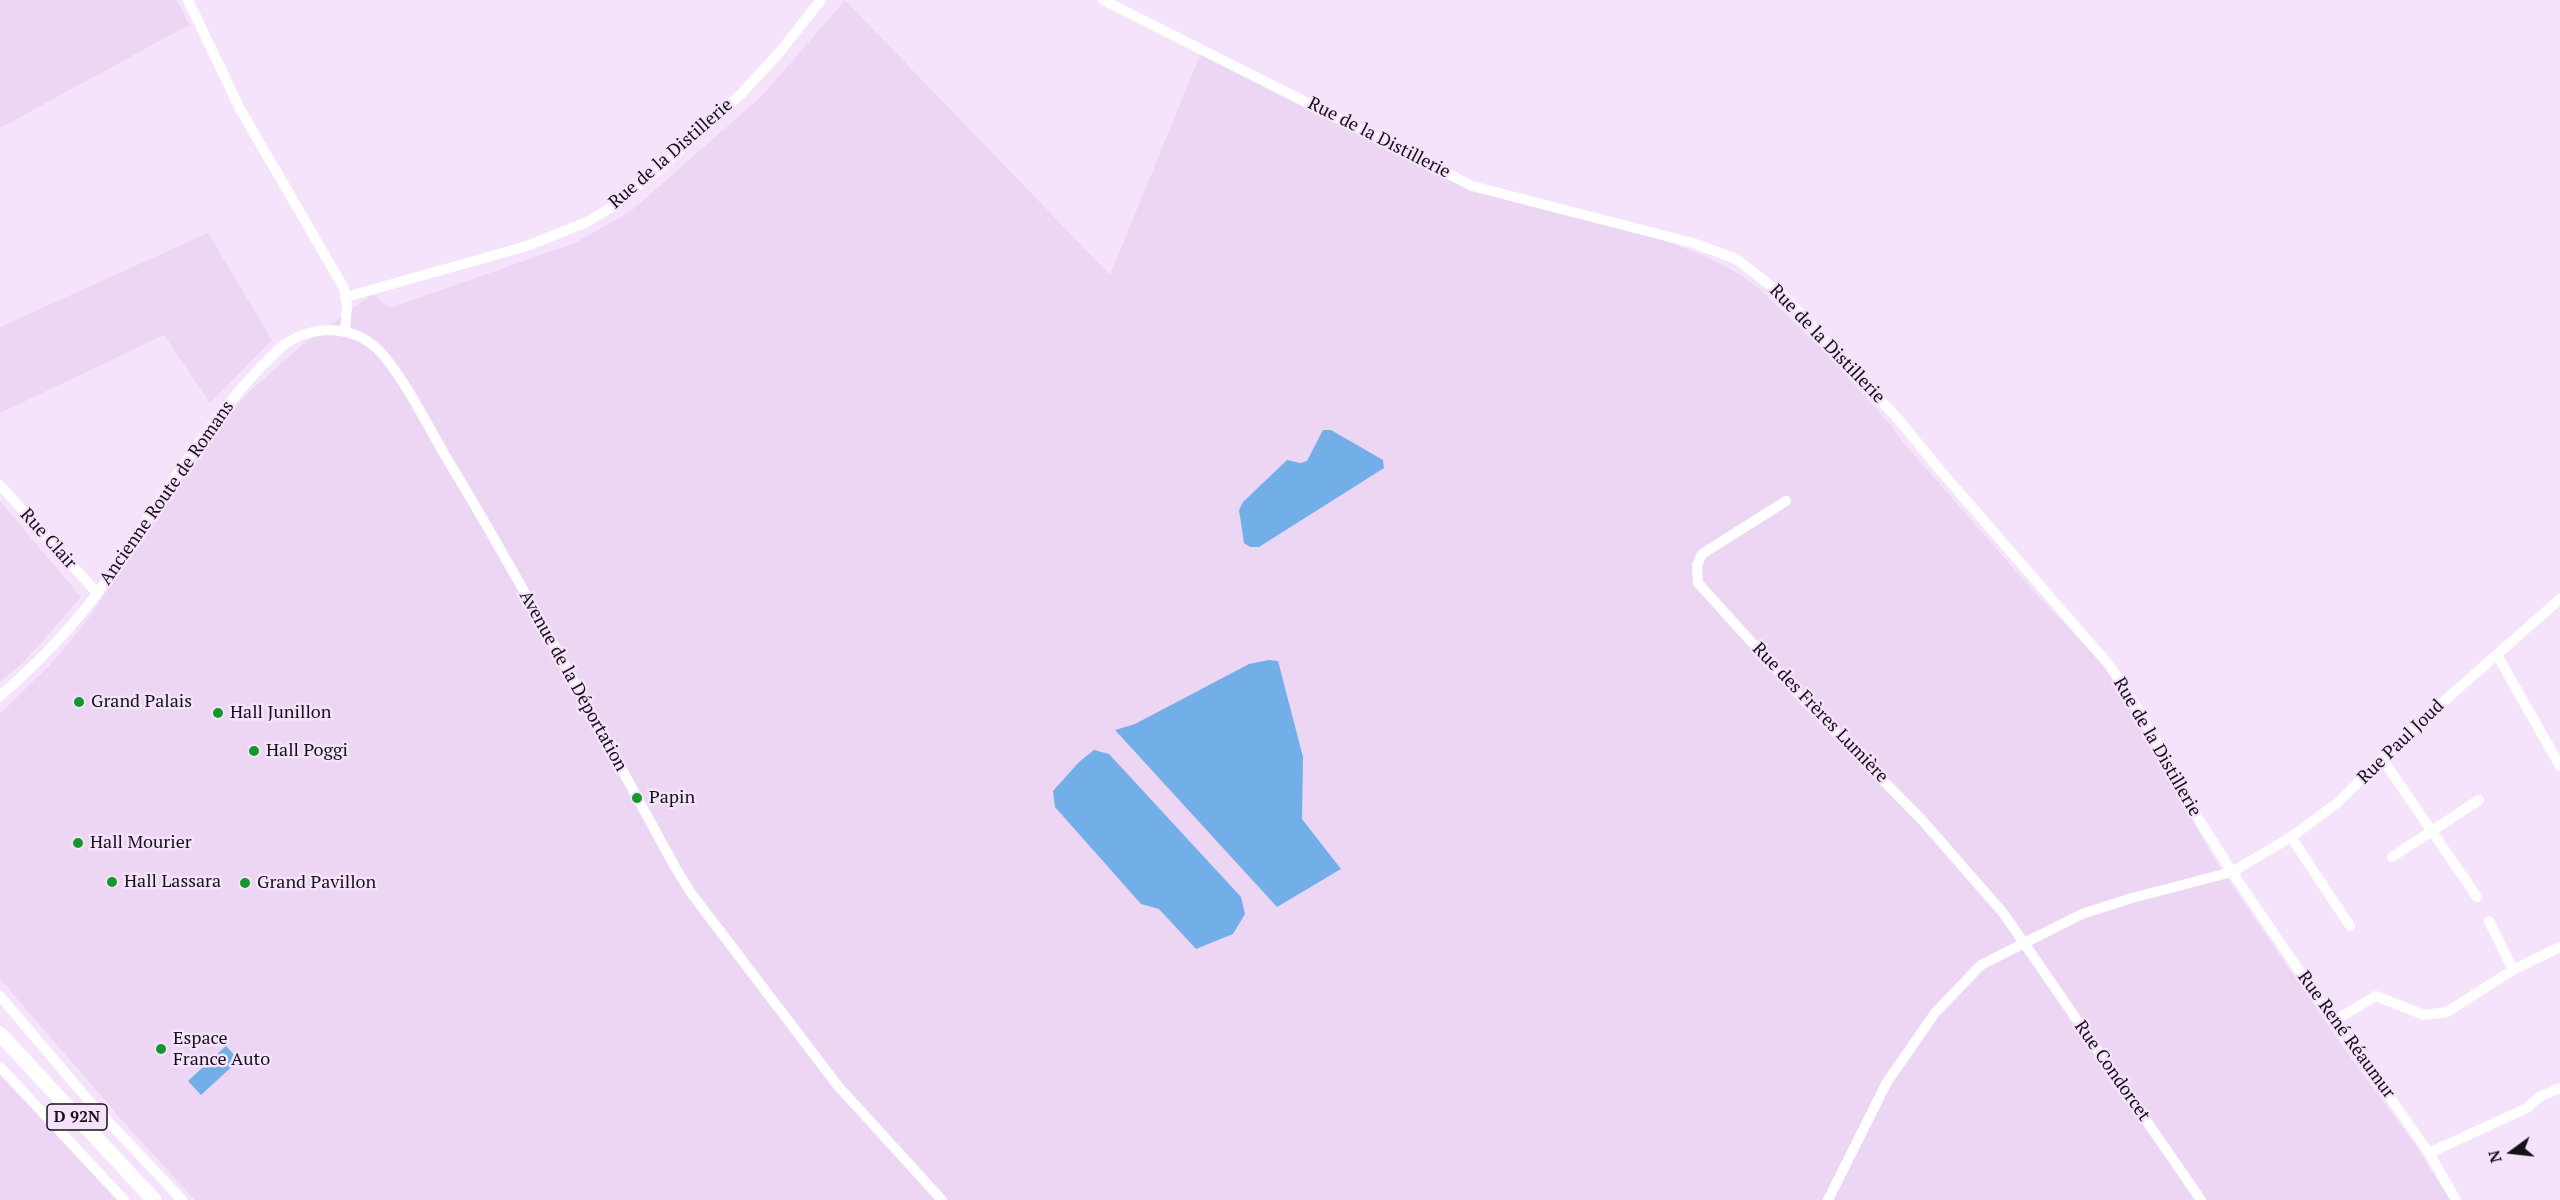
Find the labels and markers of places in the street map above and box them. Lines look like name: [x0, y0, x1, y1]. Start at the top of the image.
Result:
place label: Grand Palais: [91, 691, 192, 713]
marker: Grand Palais: [72, 695, 86, 709]
place label: Hall Junillon: [230, 702, 331, 724]
marker: Hall Junillon: [211, 706, 225, 720]
place label: Hall Poggi: [266, 740, 348, 762]
marker: Hall Poggi: [247, 744, 261, 758]
place label: Papin: [649, 787, 695, 809]
marker: Papin: [630, 791, 644, 805]
place label: Hall Mourier: [90, 832, 192, 854]
marker: Hall Mourier: [71, 836, 85, 850]
place label: Hall Lassara: [124, 871, 221, 893]
place label: Grand Pavillon: [257, 872, 376, 894]
marker: Hall Lassara: [105, 875, 119, 889]
marker: Grand Pavillon: [238, 876, 252, 890]
place label: Espace France Auto: [173, 1028, 270, 1070]
marker: Espace France Auto: [154, 1042, 168, 1056]

